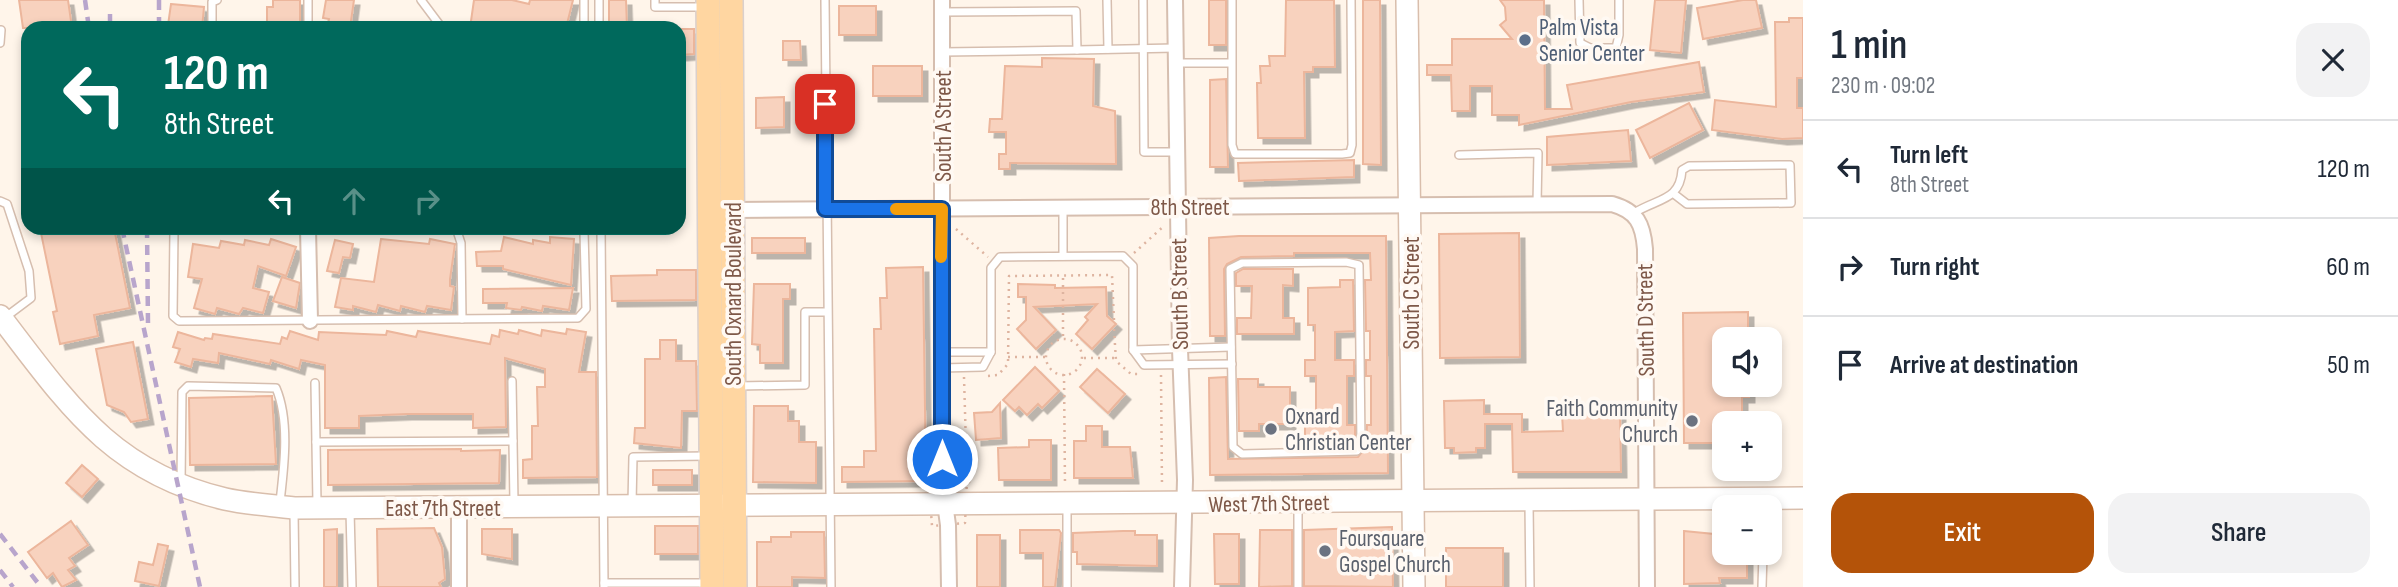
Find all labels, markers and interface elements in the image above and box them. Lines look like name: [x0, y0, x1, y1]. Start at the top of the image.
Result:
place label: Palm Vista Senior Center: [1539, 14, 1645, 68]
text: 1 min: [1831, 20, 1907, 71]
button: close: [2296, 23, 2370, 97]
marker: Palm Vista Senior Center: [1517, 32, 1533, 48]
text: 120 m: [164, 45, 269, 104]
icon: left: [49, 49, 140, 140]
street label: South A Street: [930, 70, 958, 182]
text: 230 m · 09:02: [1831, 72, 1935, 100]
pin: [795, 74, 855, 134]
icon: arrive: [806, 85, 844, 123]
text: 8th Street: [164, 105, 274, 144]
text: Turn left: [1890, 140, 1968, 171]
icon: left: [1831, 150, 1869, 188]
text: 120 m: [2317, 154, 2370, 185]
text: 8th Street: [1890, 171, 1969, 199]
icon: left: [262, 182, 300, 220]
icon: ahead: [335, 182, 373, 220]
icon: right: [408, 182, 446, 220]
street label: 8th Street: [1150, 194, 1230, 222]
street label: South Oxnard Boulevard: [720, 202, 748, 386]
street label: South C Street: [1398, 237, 1426, 349]
street label: South B Street: [1165, 238, 1195, 350]
icon: right: [1831, 248, 1869, 286]
text: Turn right: [1890, 252, 1979, 283]
text: 60 m: [2326, 252, 2370, 283]
street label: South D Street: [1631, 263, 1661, 377]
map controls: [1712, 327, 1782, 565]
button: sound: [1712, 327, 1782, 397]
icon: arrive: [1831, 346, 1869, 384]
text: Arrive at destination: [1890, 350, 2078, 381]
text: 50 m: [2327, 350, 2370, 381]
place label: Faith Community Church: [1546, 395, 1678, 449]
place label: Oxnard Christian Center: [1285, 403, 1412, 457]
button: +: [1712, 411, 1782, 481]
marker: Faith Community Church: [1684, 413, 1700, 429]
marker: Oxnard Christian Center: [1263, 421, 1279, 437]
position arrow: [905, 422, 979, 496]
street label: West 7th Street: [1208, 489, 1330, 519]
button: Exit: [1831, 493, 2094, 573]
button: Share: [2108, 493, 2370, 573]
street label: East 7th Street: [385, 495, 501, 523]
button: −: [1712, 495, 1782, 565]
place label: Foursquare Gospel Church: [1339, 525, 1451, 579]
marker: Foursquare Gospel Church: [1317, 543, 1333, 559]

